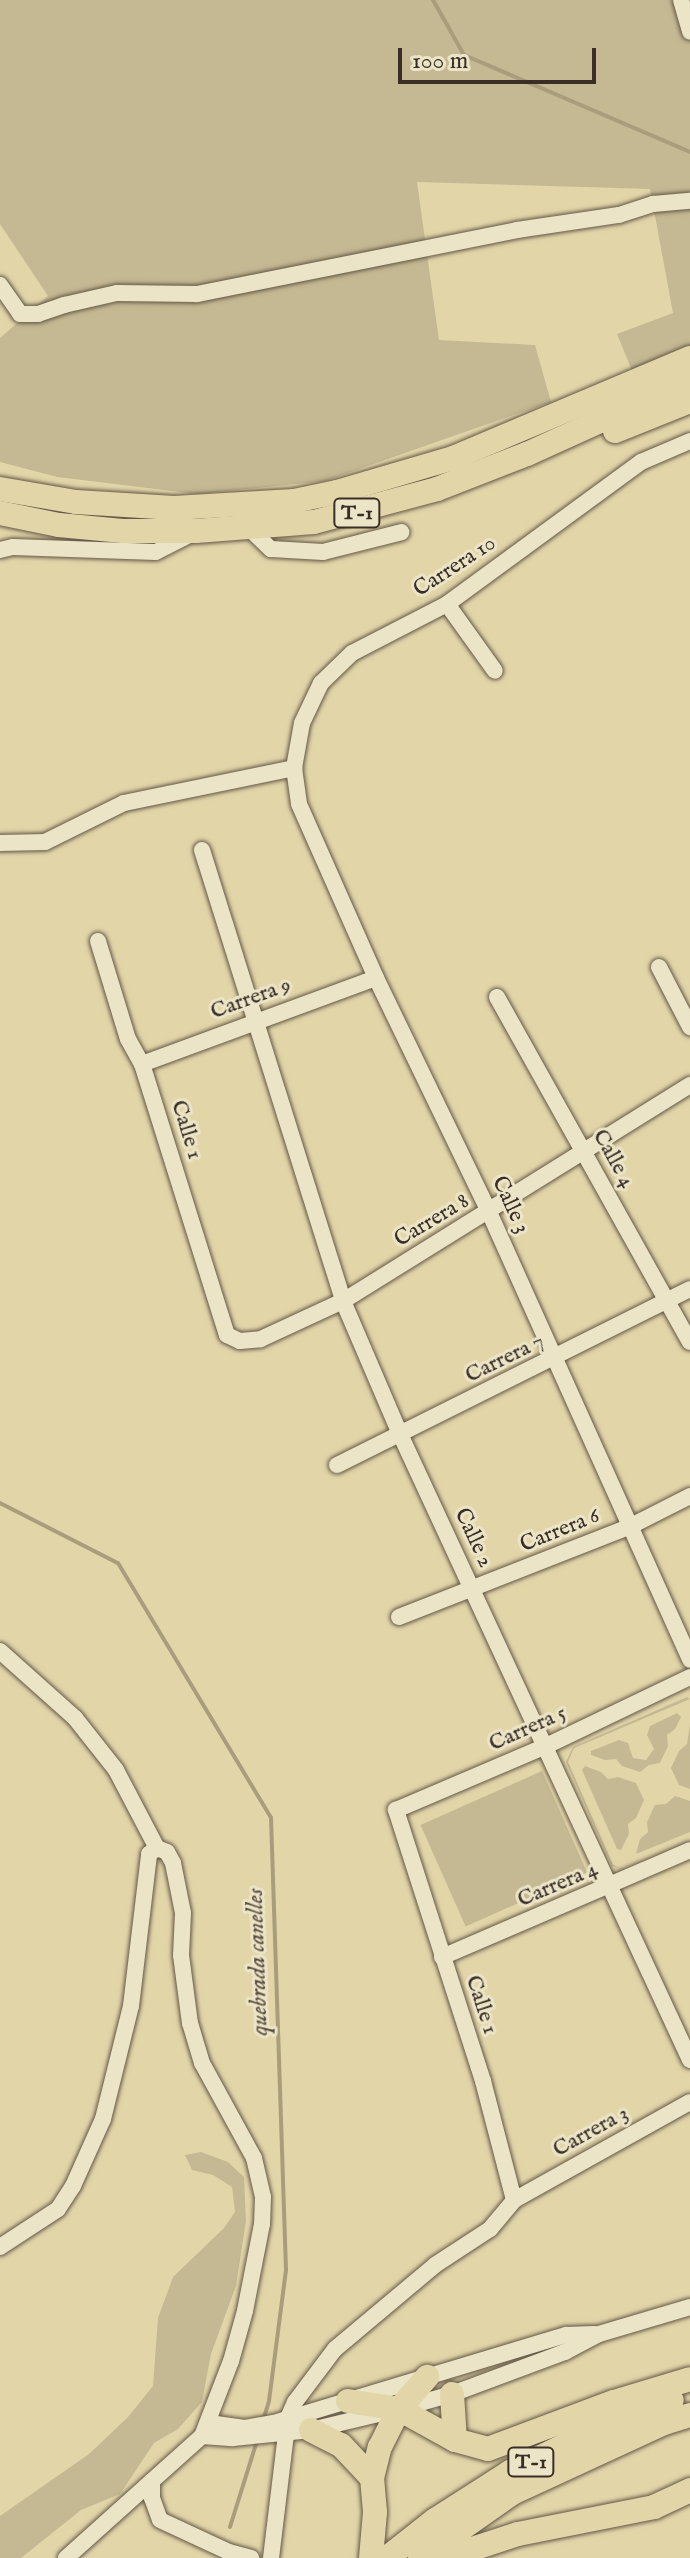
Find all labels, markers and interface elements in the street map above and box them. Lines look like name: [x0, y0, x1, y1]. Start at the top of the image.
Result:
scale bar: [402, 32, 600, 82]
text: 100 m: [412, 46, 468, 77]
road number: T-1: [333, 497, 381, 529]
street label: Carrera 10: [409, 531, 501, 603]
street label: Carrera 9: [207, 972, 295, 1026]
street label: Calle 1: [165, 1097, 207, 1163]
street label: Calle 4: [586, 1125, 640, 1193]
street label: Calle 3: [485, 1172, 535, 1238]
street label: Carrera 8: [390, 1188, 474, 1254]
street label: Carrera 7: [461, 1329, 549, 1389]
street label: Carrera 6: [517, 1503, 603, 1559]
street label: Calle 2: [448, 1504, 498, 1572]
street label: Carrera 5: [485, 1700, 571, 1758]
street label: Carrera 4: [514, 1856, 602, 1914]
water label: quebrada canelles: [241, 1888, 275, 2036]
street label: Calle 1: [459, 1972, 503, 2038]
street label: Carrera 3: [549, 2101, 633, 2163]
road number: T-1: [507, 2446, 555, 2478]

